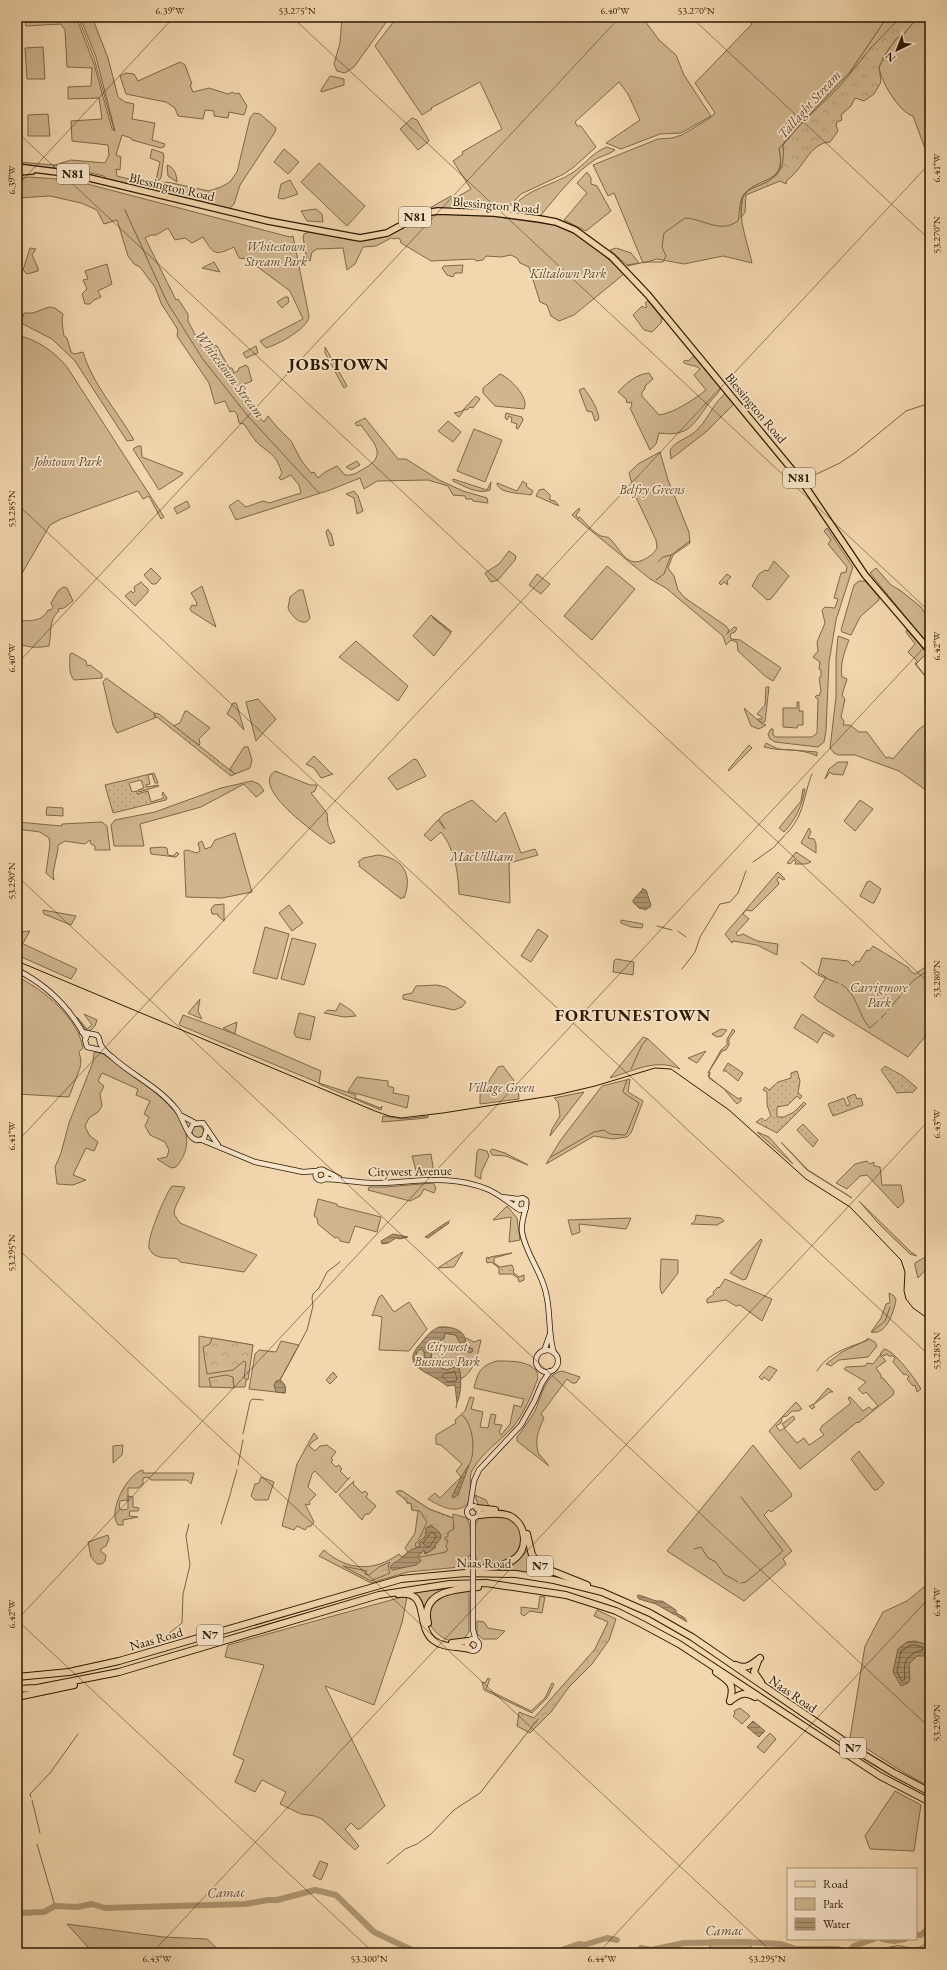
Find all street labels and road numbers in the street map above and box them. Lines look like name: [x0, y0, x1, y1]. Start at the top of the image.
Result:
road number: N81: [57, 164, 89, 184]
street label: Blessington Road: [128, 169, 217, 205]
street label: Blessington Road: [452, 193, 541, 217]
road number: N81: [399, 207, 431, 227]
street label: Blessington Road: [721, 369, 791, 447]
road number: N81: [783, 468, 815, 488]
street label: Citywest Avenue: [368, 1162, 452, 1180]
street label: Naas Road: [457, 1554, 512, 1572]
road number: N7: [527, 1556, 553, 1576]
street label: Naas Road: [127, 1623, 185, 1655]
road number: N7: [197, 1625, 223, 1645]
street label: Naas Road: [766, 1671, 821, 1717]
road number: N7: [840, 1738, 866, 1758]

